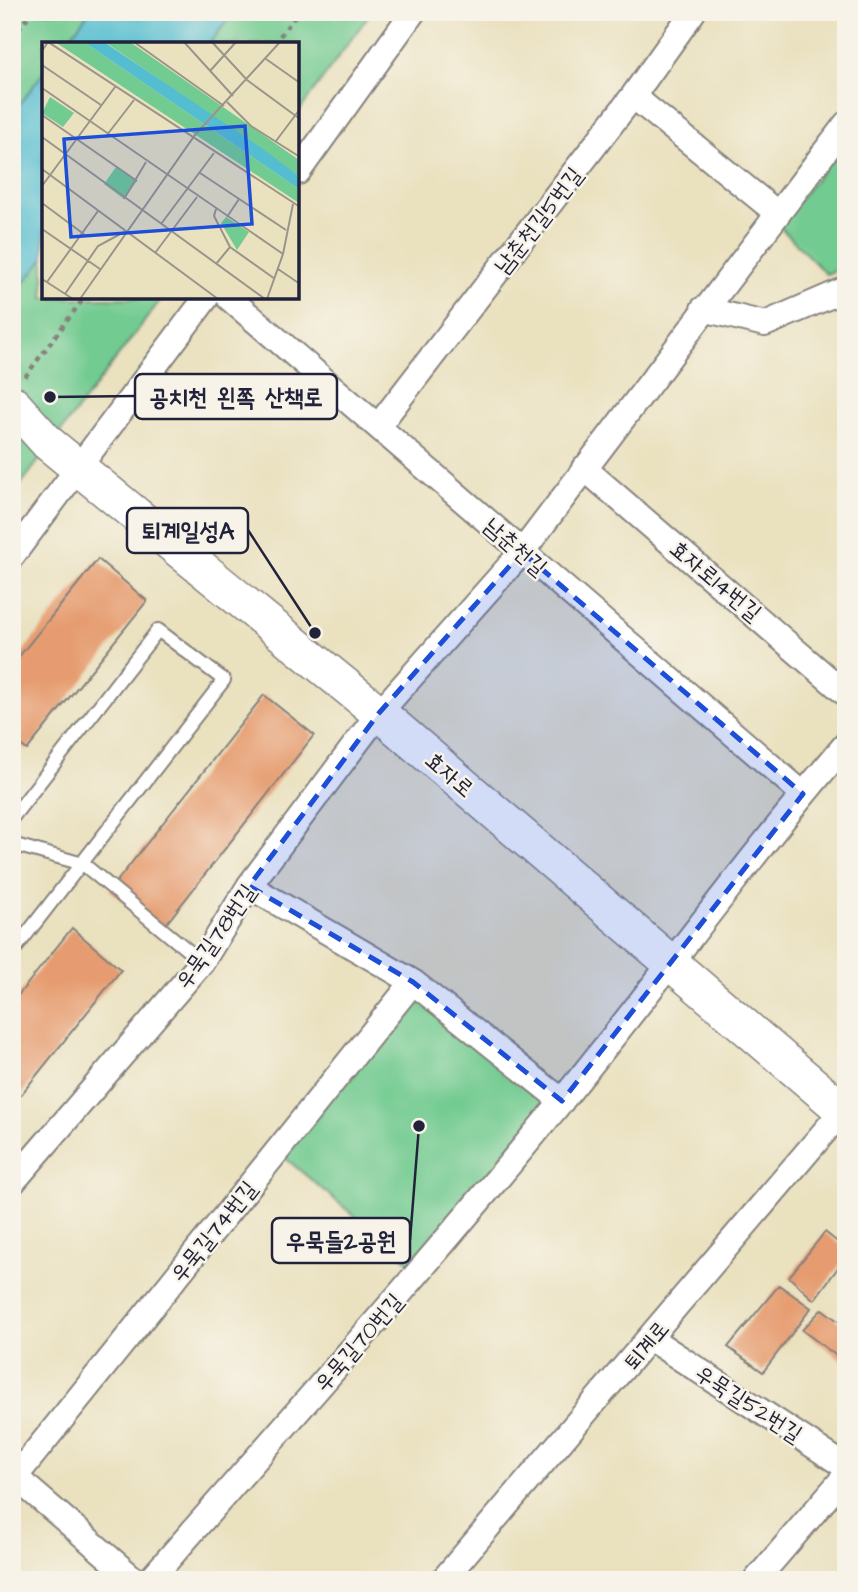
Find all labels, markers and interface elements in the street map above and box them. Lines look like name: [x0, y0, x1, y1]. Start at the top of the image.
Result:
inset map: [42, 42, 299, 299]
street label: 남춘천길5번길: [487, 161, 591, 281]
callout: 공치천 왼쪽 산책로: [135, 374, 337, 419]
text: 공치천 왼쪽 산책로: [149, 381, 323, 415]
callout: 퇴계일성A: [127, 508, 248, 553]
street label: 남춘천길: [477, 510, 554, 583]
text: 퇴계일성A: [142, 515, 235, 549]
street label: 효자로14번길: [663, 533, 768, 629]
street label: 효자로: [418, 744, 481, 805]
street label: 우묵길78번길: [168, 878, 264, 996]
street label: 우묵길74번길: [163, 1174, 265, 1289]
callout: 우묵들2공원: [272, 1218, 410, 1263]
text: 우묵들2공원: [286, 1225, 396, 1259]
street label: 우묵길70번길: [307, 1286, 411, 1399]
street label: 퇴계로: [617, 1314, 677, 1377]
street label: 우묵길52번길: [689, 1357, 808, 1450]

